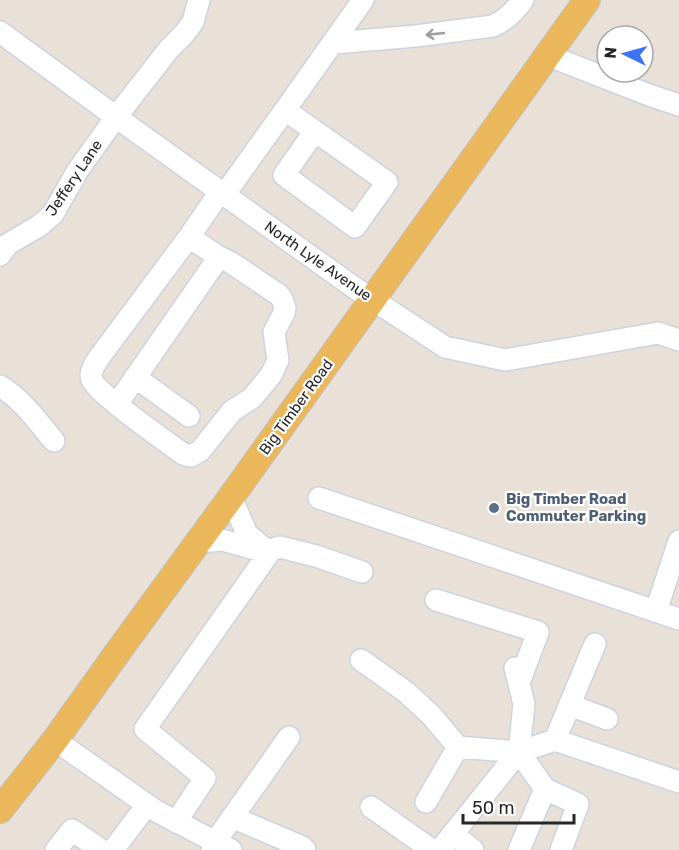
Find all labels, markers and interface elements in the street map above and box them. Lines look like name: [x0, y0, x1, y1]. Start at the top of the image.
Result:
north arrow: [595, 24, 655, 84]
one-way arrow: [426, 28, 446, 39]
text: N: [601, 46, 621, 59]
street label: Jeffery Lane: [42, 137, 106, 219]
street label: North Lyle Avenue: [261, 217, 375, 305]
street label: Big Timber Road: [255, 356, 337, 458]
place label: Big Timber Road Commuter Parking: [506, 490, 646, 525]
marker: Big Timber Road Commuter Parking: [487, 501, 501, 515]
scale bar: [463, 787, 574, 825]
text: 50 m: [472, 797, 515, 819]

